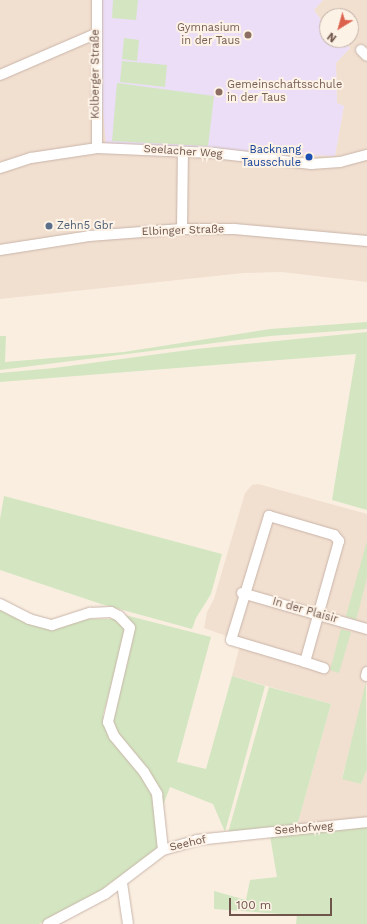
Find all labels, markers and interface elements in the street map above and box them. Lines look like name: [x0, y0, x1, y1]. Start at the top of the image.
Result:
north arrow: [319, 8, 359, 48]
place label: Gymnasium in der Taus: [177, 22, 240, 48]
street label: Kolberger Straße: [89, 29, 103, 119]
marker: Gymnasium in der Taus: [243, 30, 253, 40]
text: N: [325, 30, 339, 45]
place label: Gemeinschaftsschule in der Taus: [227, 79, 342, 105]
marker: Gemeinschaftsschule in der Taus: [214, 87, 224, 97]
street label: Seelacher Weg: [143, 143, 223, 161]
place label: Backnang Tausschule: [241, 144, 301, 170]
marker: Backnang Tausschule: [304, 152, 314, 162]
place label: Zehn5 Gbr: [57, 219, 113, 233]
marker: Zehn5 Gbr: [44, 221, 54, 231]
street label: Elbinger Straße: [141, 223, 225, 239]
street label: In der Plaisir: [271, 595, 339, 627]
street label: Seehofweg: [274, 820, 334, 838]
street label: Seehof: [168, 833, 208, 855]
scale bar: [231, 890, 334, 916]
text: 100 m: [236, 898, 271, 912]

